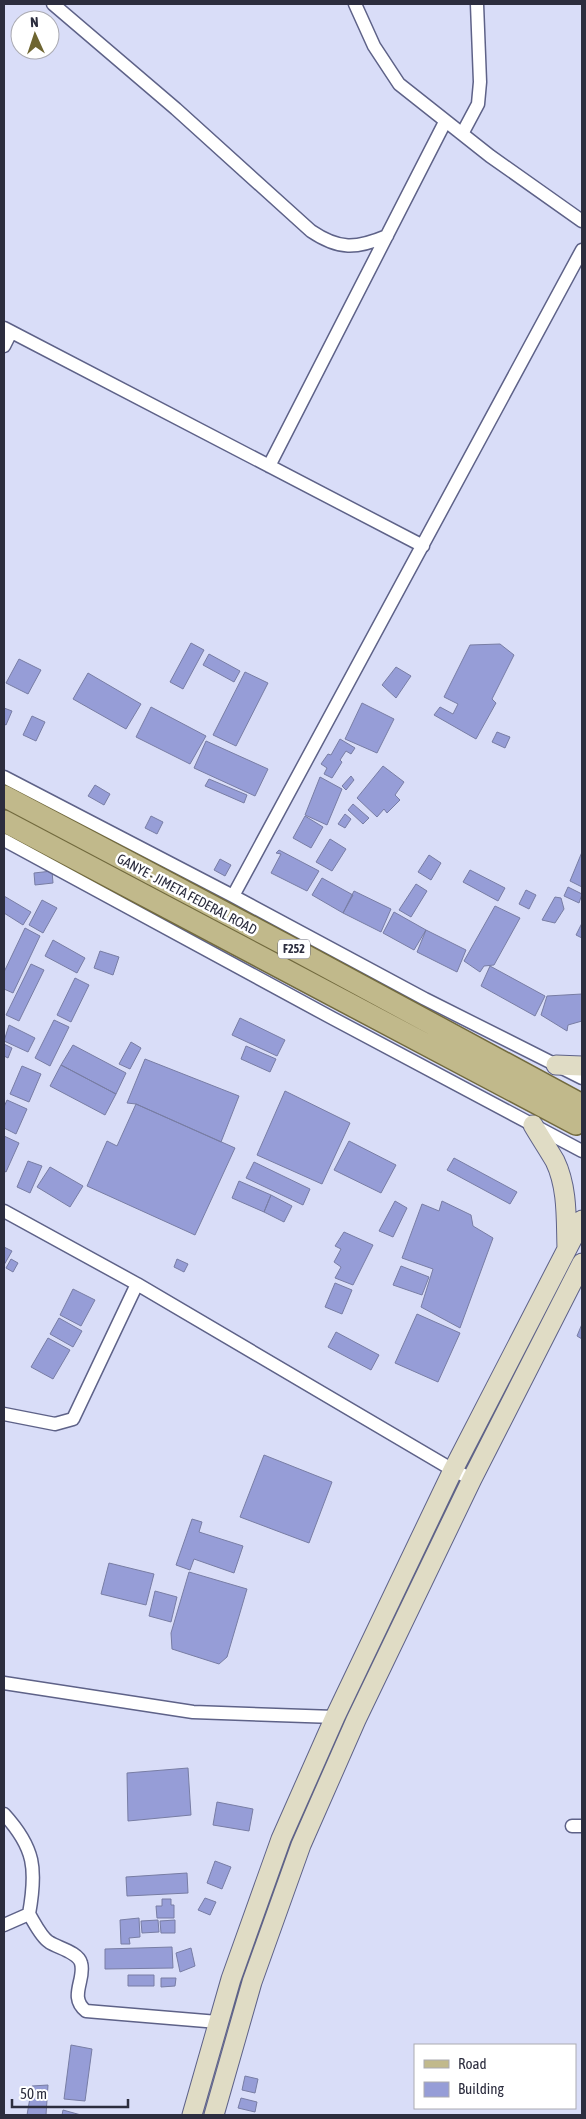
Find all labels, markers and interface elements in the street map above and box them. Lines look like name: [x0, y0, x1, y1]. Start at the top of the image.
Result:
north arrow: [10, 10, 60, 60]
text: N: [30, 14, 39, 30]
street label: GANYE - JIMETA FEDERAL ROAD: [114, 850, 260, 938]
road number: F252: [278, 940, 310, 959]
legend: [414, 2044, 576, 2109]
text: Road: [458, 2055, 487, 2072]
scale bar: [12, 2076, 129, 2108]
text: Building: [458, 2080, 504, 2097]
text: 50 m: [20, 2085, 47, 2102]

